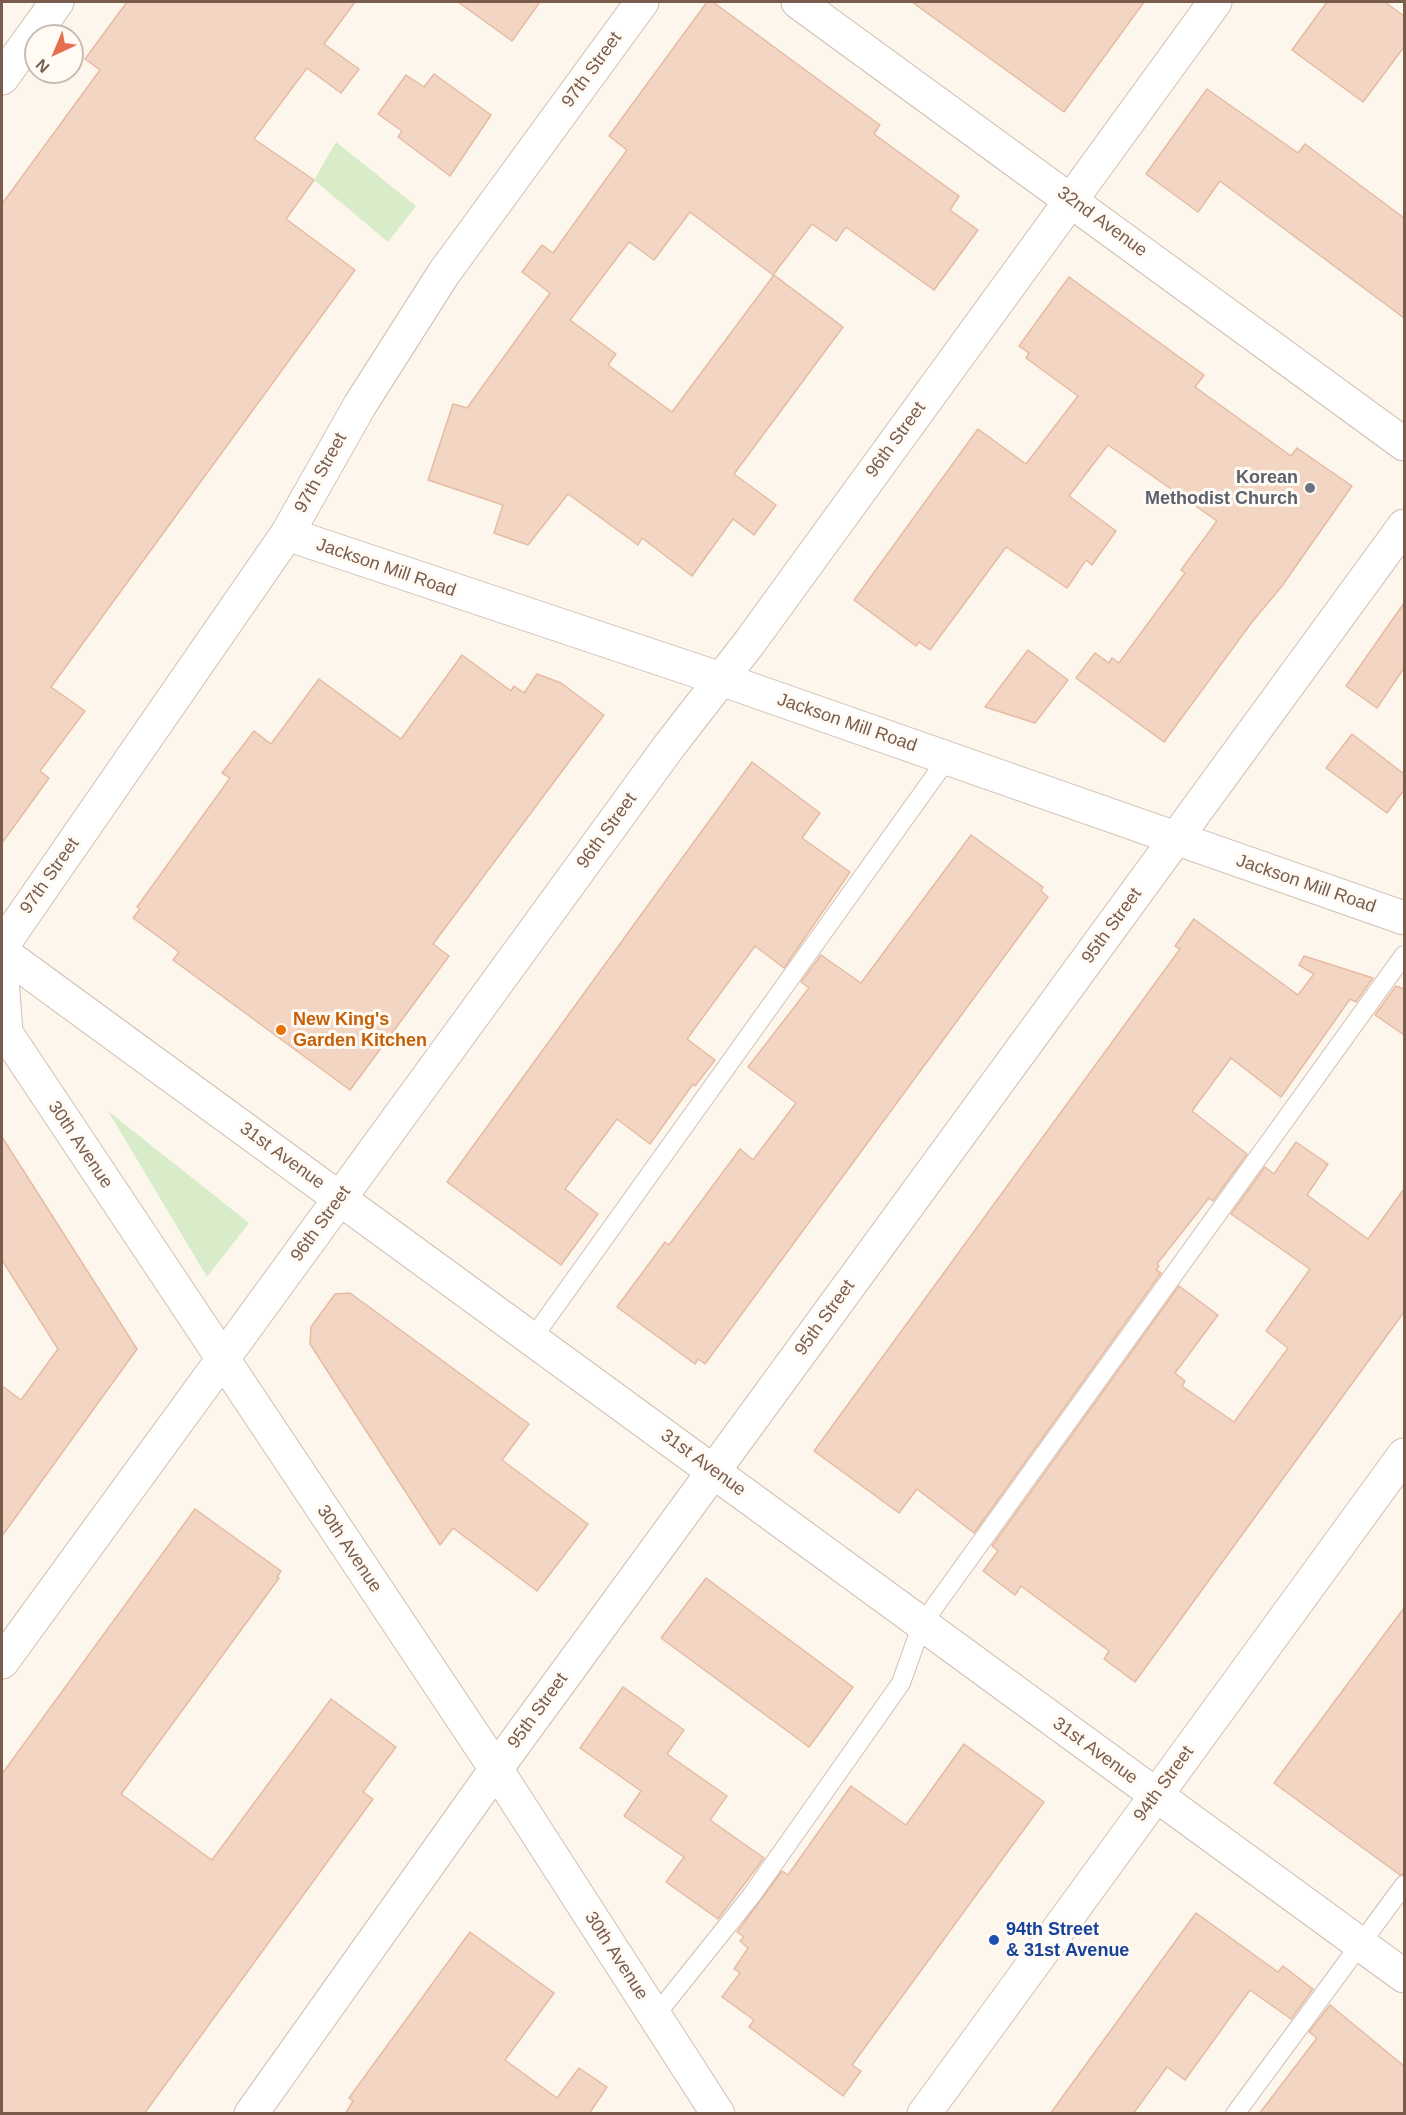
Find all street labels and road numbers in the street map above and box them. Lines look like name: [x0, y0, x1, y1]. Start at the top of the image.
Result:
street label: 97th Street: [557, 28, 627, 112]
street label: 32nd Avenue: [1053, 182, 1151, 262]
street label: 96th Street: [861, 398, 931, 482]
street label: 97th Street: [290, 429, 352, 517]
street label: Jackson Mill Road: [313, 534, 459, 602]
street label: Jackson Mill Road: [774, 689, 920, 757]
street label: 96th Street: [572, 789, 642, 873]
street label: 97th Street: [16, 834, 84, 918]
street label: Jackson Mill Road: [1233, 850, 1379, 918]
street label: 95th Street: [1077, 884, 1147, 968]
street label: 30th Avenue: [43, 1097, 117, 1193]
street label: 31st Avenue: [235, 1118, 329, 1194]
street label: 96th Street: [286, 1182, 356, 1266]
street label: 95th Street: [790, 1276, 860, 1360]
street label: 31st Avenue: [656, 1425, 750, 1501]
street label: 30th Avenue: [312, 1501, 386, 1597]
street label: 95th Street: [503, 1669, 573, 1753]
street label: 31st Avenue: [1048, 1713, 1142, 1789]
street label: 94th Street: [1129, 1742, 1199, 1826]
street label: 30th Avenue: [580, 1908, 652, 2004]

